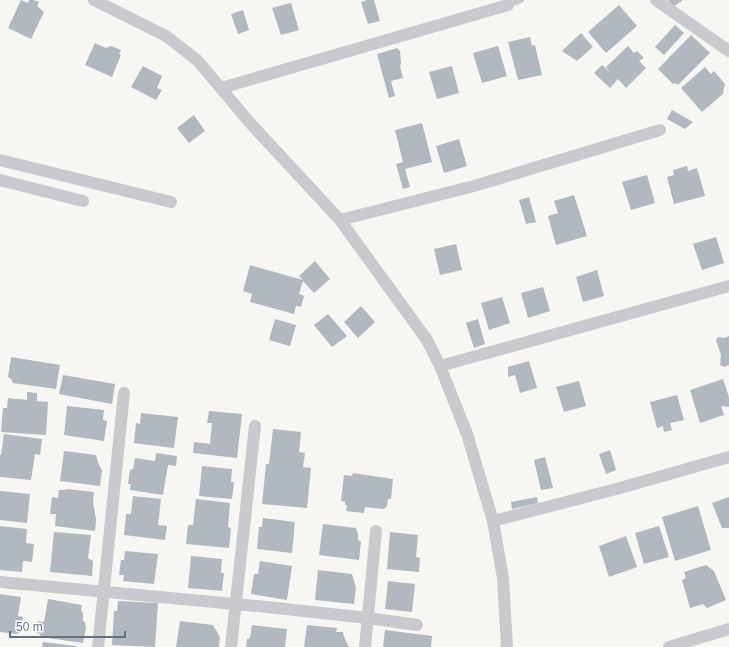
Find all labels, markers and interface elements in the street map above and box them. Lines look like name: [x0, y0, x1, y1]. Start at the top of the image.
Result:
scale bar: [10, 613, 125, 639]
text: 50 m: [16, 620, 43, 634]

